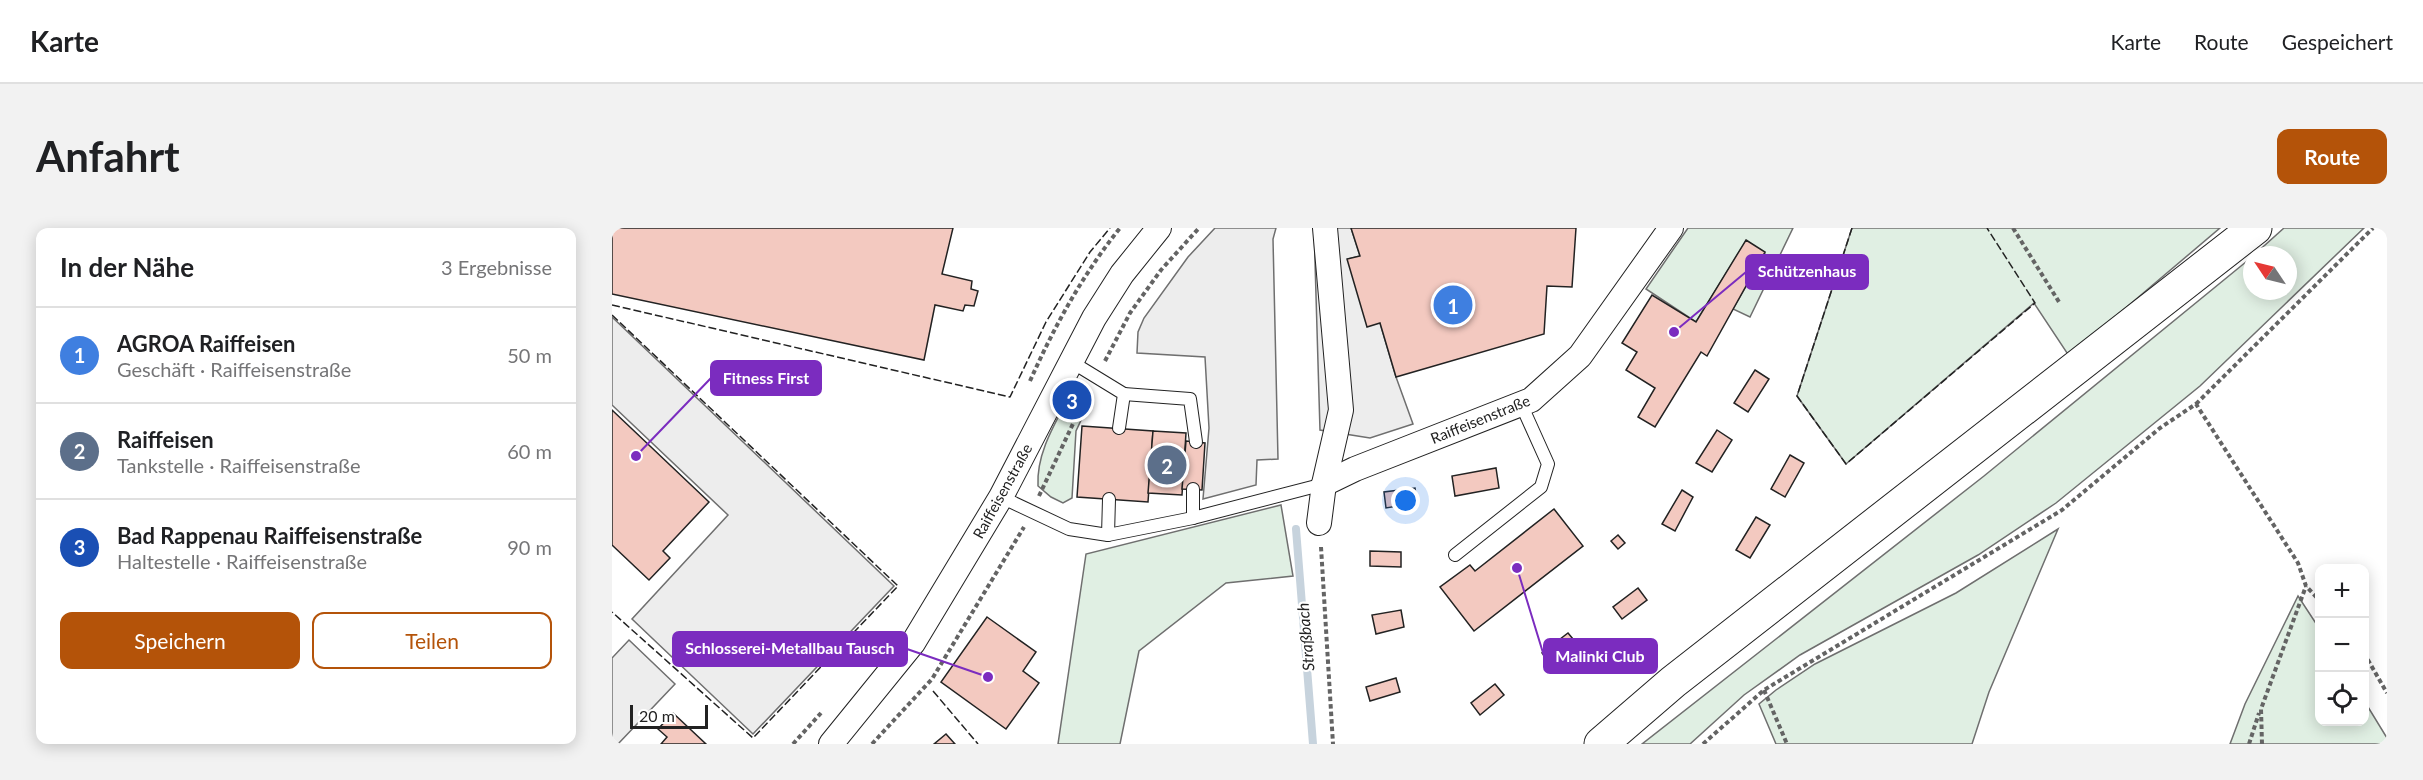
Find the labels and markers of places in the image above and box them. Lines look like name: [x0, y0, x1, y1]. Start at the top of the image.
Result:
callout: Schützenhaus: [1746, 255, 1868, 289]
pin: 1: [1434, 282, 1472, 328]
callout: Fitness First: [711, 361, 821, 395]
pin: 3: [1052, 378, 1092, 423]
pin: 2: [1148, 442, 1186, 488]
callout: Schlosserei-Metallbau Tausch: [673, 632, 907, 666]
callout: Malinki Club: [1544, 639, 1657, 673]

